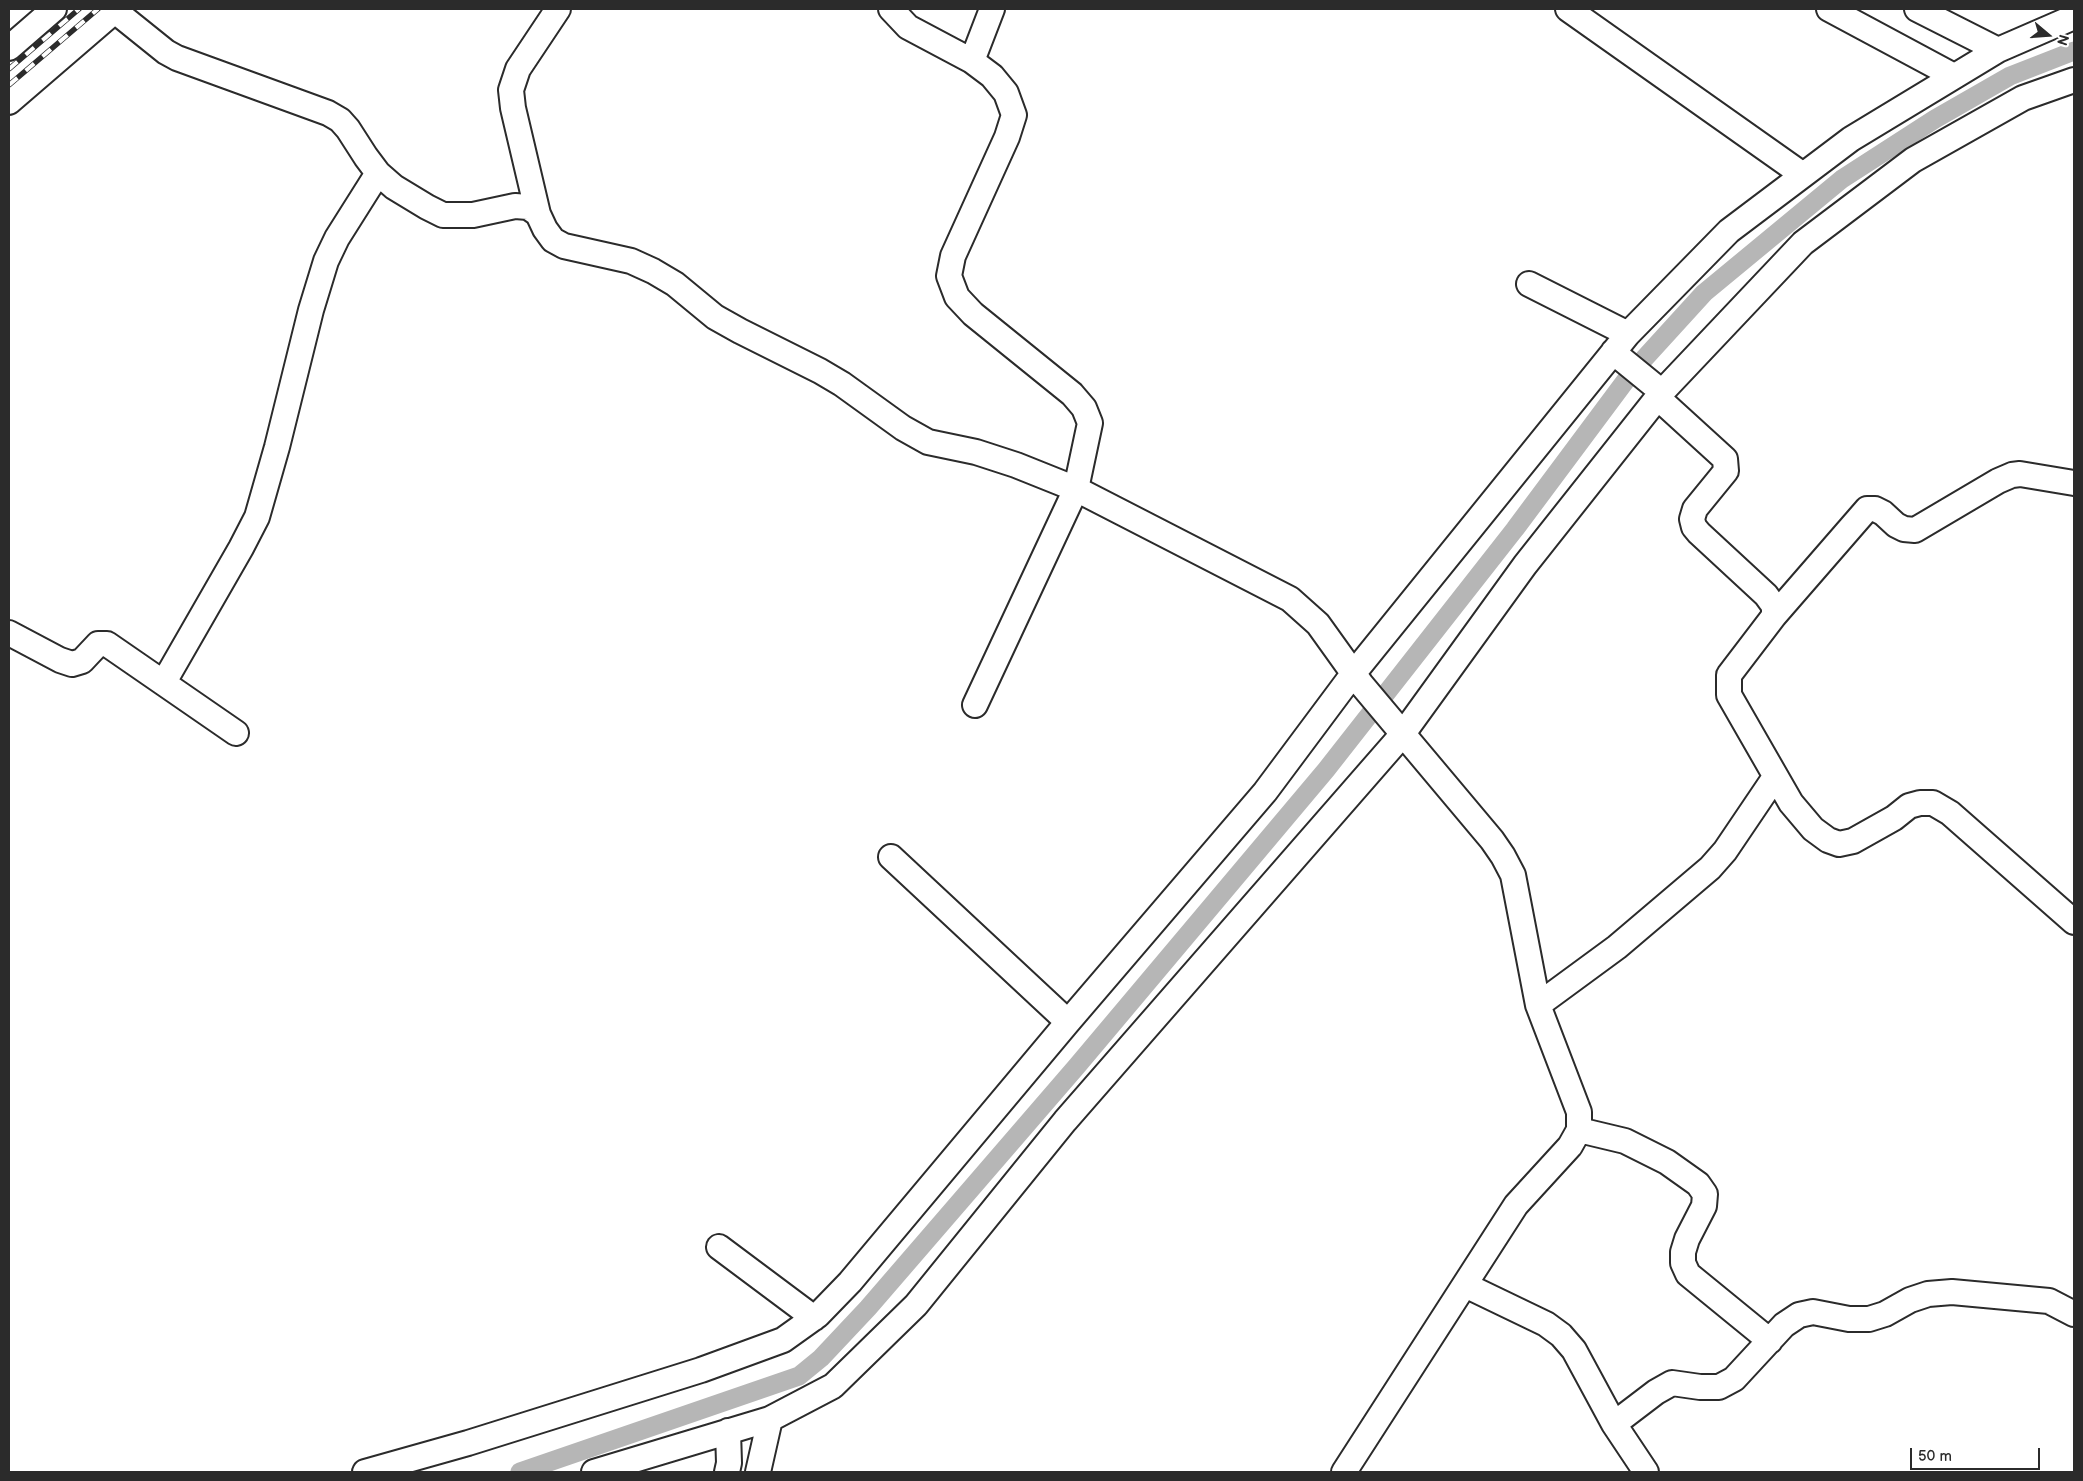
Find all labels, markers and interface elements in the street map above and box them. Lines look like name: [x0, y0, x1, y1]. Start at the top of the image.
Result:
north arrow: [2023, 10, 2073, 60]
text: N: [2053, 32, 2072, 47]
scale bar: [1913, 1438, 2043, 1470]
text: 50 m: [1918, 1447, 1952, 1466]

